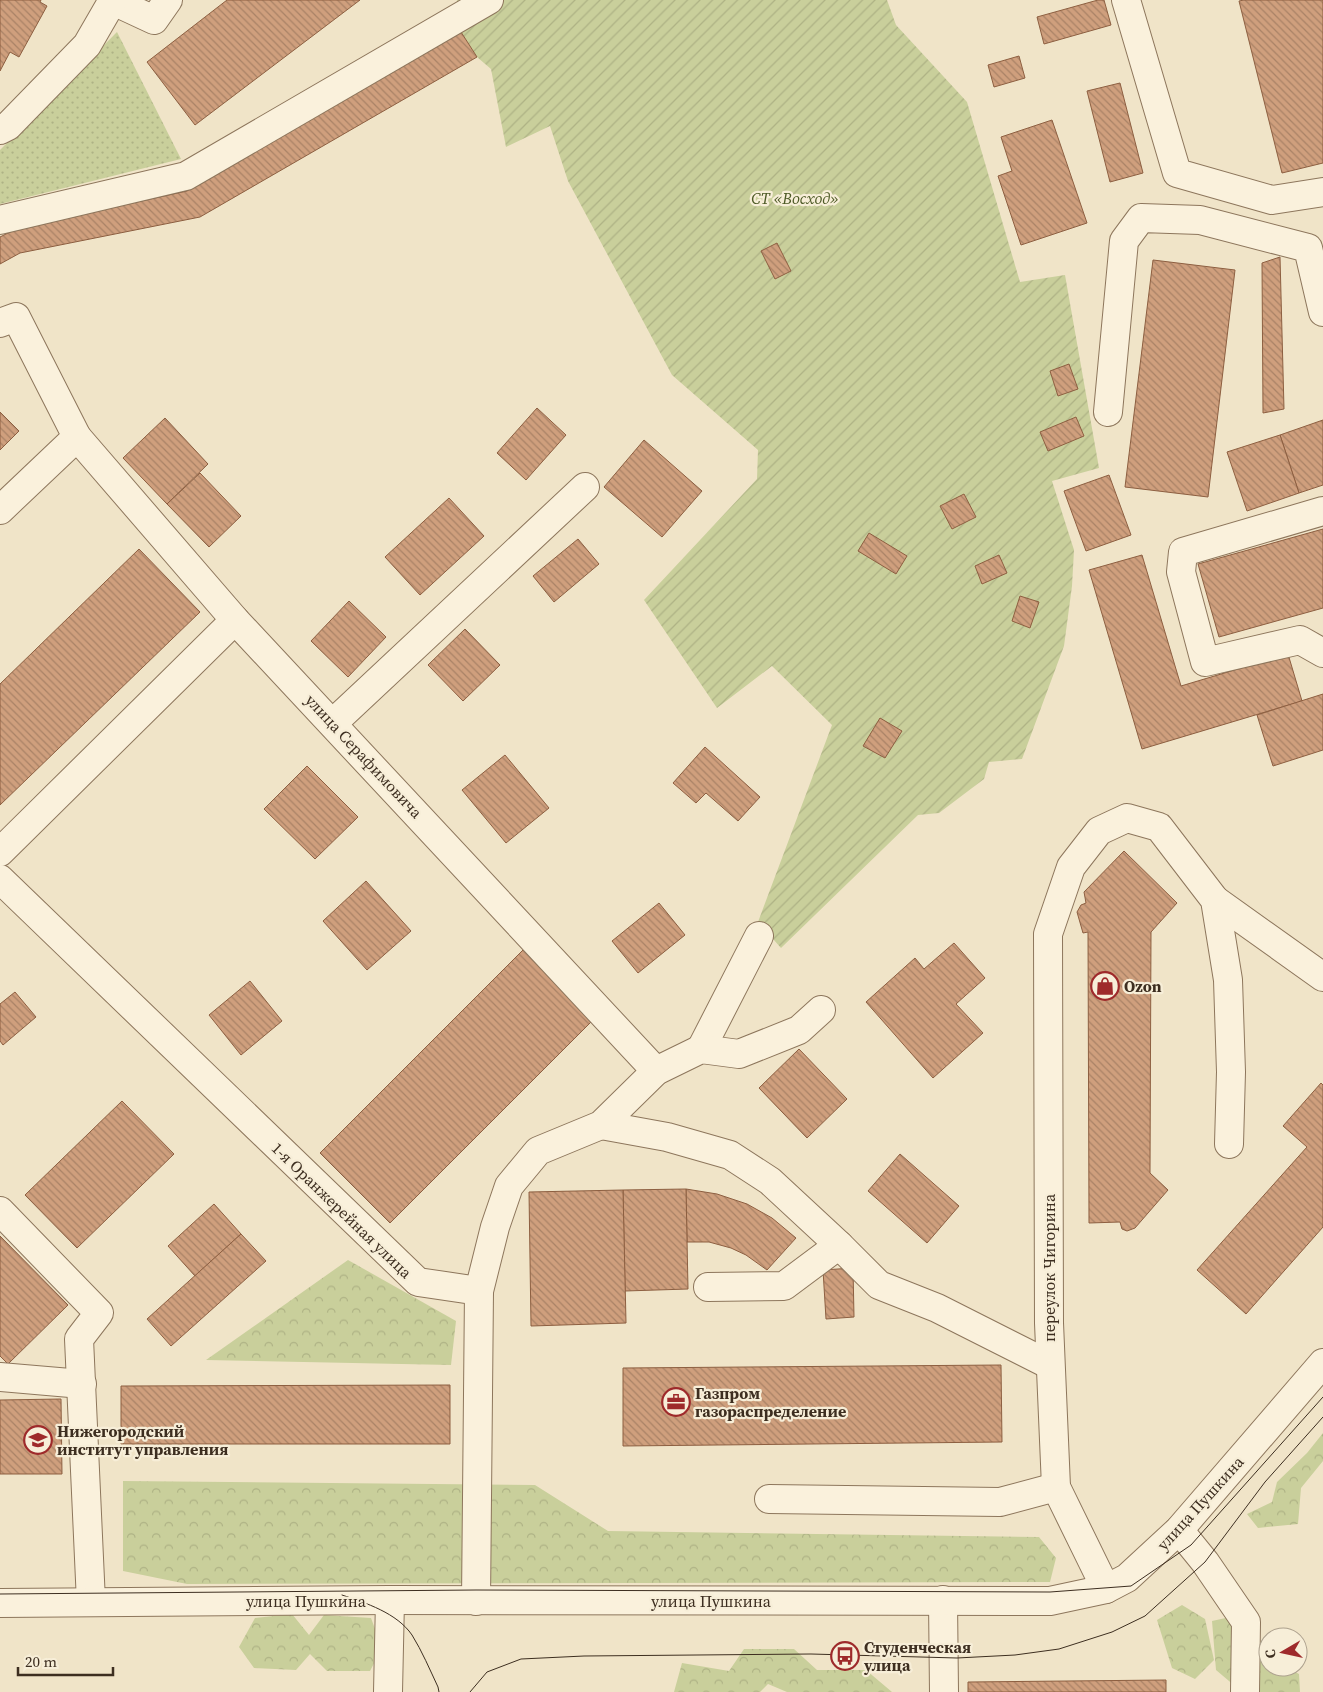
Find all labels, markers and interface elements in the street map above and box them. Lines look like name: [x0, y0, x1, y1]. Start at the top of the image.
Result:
park label: СТ «Восход»: [751, 187, 839, 209]
street label: улица Серафимовича: [301, 689, 428, 824]
shop icon: Ozon: [1090, 971, 1120, 1001]
place label: Ozon: [1124, 975, 1162, 997]
street label: 1-я Оранжерейная улица: [267, 1137, 418, 1284]
street label: переулок Чигорина: [1038, 1193, 1060, 1342]
place label: Газпром газораспределение: [695, 1382, 846, 1422]
office icon: Газпром газораспределение: [661, 1387, 691, 1417]
place label: Нижегородский институт управления: [57, 1420, 228, 1460]
school or university icon: Нижегородский институт управления: [23, 1425, 53, 1455]
street label: улица Пушкина: [1152, 1450, 1249, 1555]
street label: улица Пушкина: [246, 1590, 367, 1612]
street label: улица Пушкина: [651, 1590, 772, 1612]
north arrow: [1258, 1627, 1308, 1677]
place label: Студенческая улица: [863, 1636, 971, 1676]
bus stop icon: Студенческая улица: [830, 1641, 860, 1671]
scale bar: [18, 1644, 112, 1676]
text: С: [1260, 1648, 1281, 1660]
text: 20 m: [25, 1651, 57, 1672]

